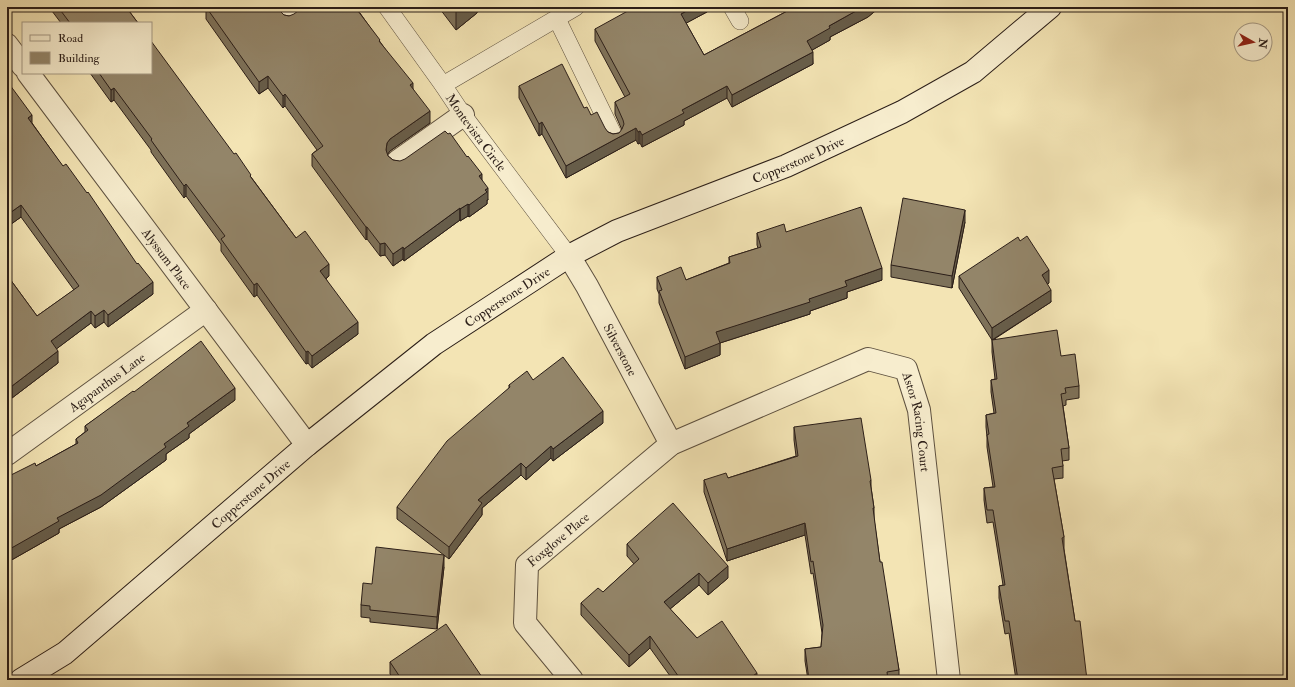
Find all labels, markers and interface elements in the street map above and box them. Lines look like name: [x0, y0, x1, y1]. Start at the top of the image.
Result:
legend: [22, 22, 152, 74]
north arrow: [1233, 22, 1273, 62]
text: Road: [58, 31, 83, 46]
text: N: [1255, 37, 1270, 50]
text: Building: [58, 51, 101, 66]
street label: Montevista Circle: [442, 91, 510, 175]
street label: Copperstone Drive: [750, 133, 847, 187]
street label: Alyssum Place: [138, 224, 195, 294]
street label: Copperstone Drive: [462, 263, 554, 331]
street label: Silverstone: [600, 321, 641, 379]
street label: Agapanthus Lane: [65, 349, 149, 416]
street label: Astor Racing Court: [898, 369, 933, 473]
street label: Copperstone Drive: [208, 456, 294, 533]
street label: Foxglove Place: [524, 509, 593, 571]

